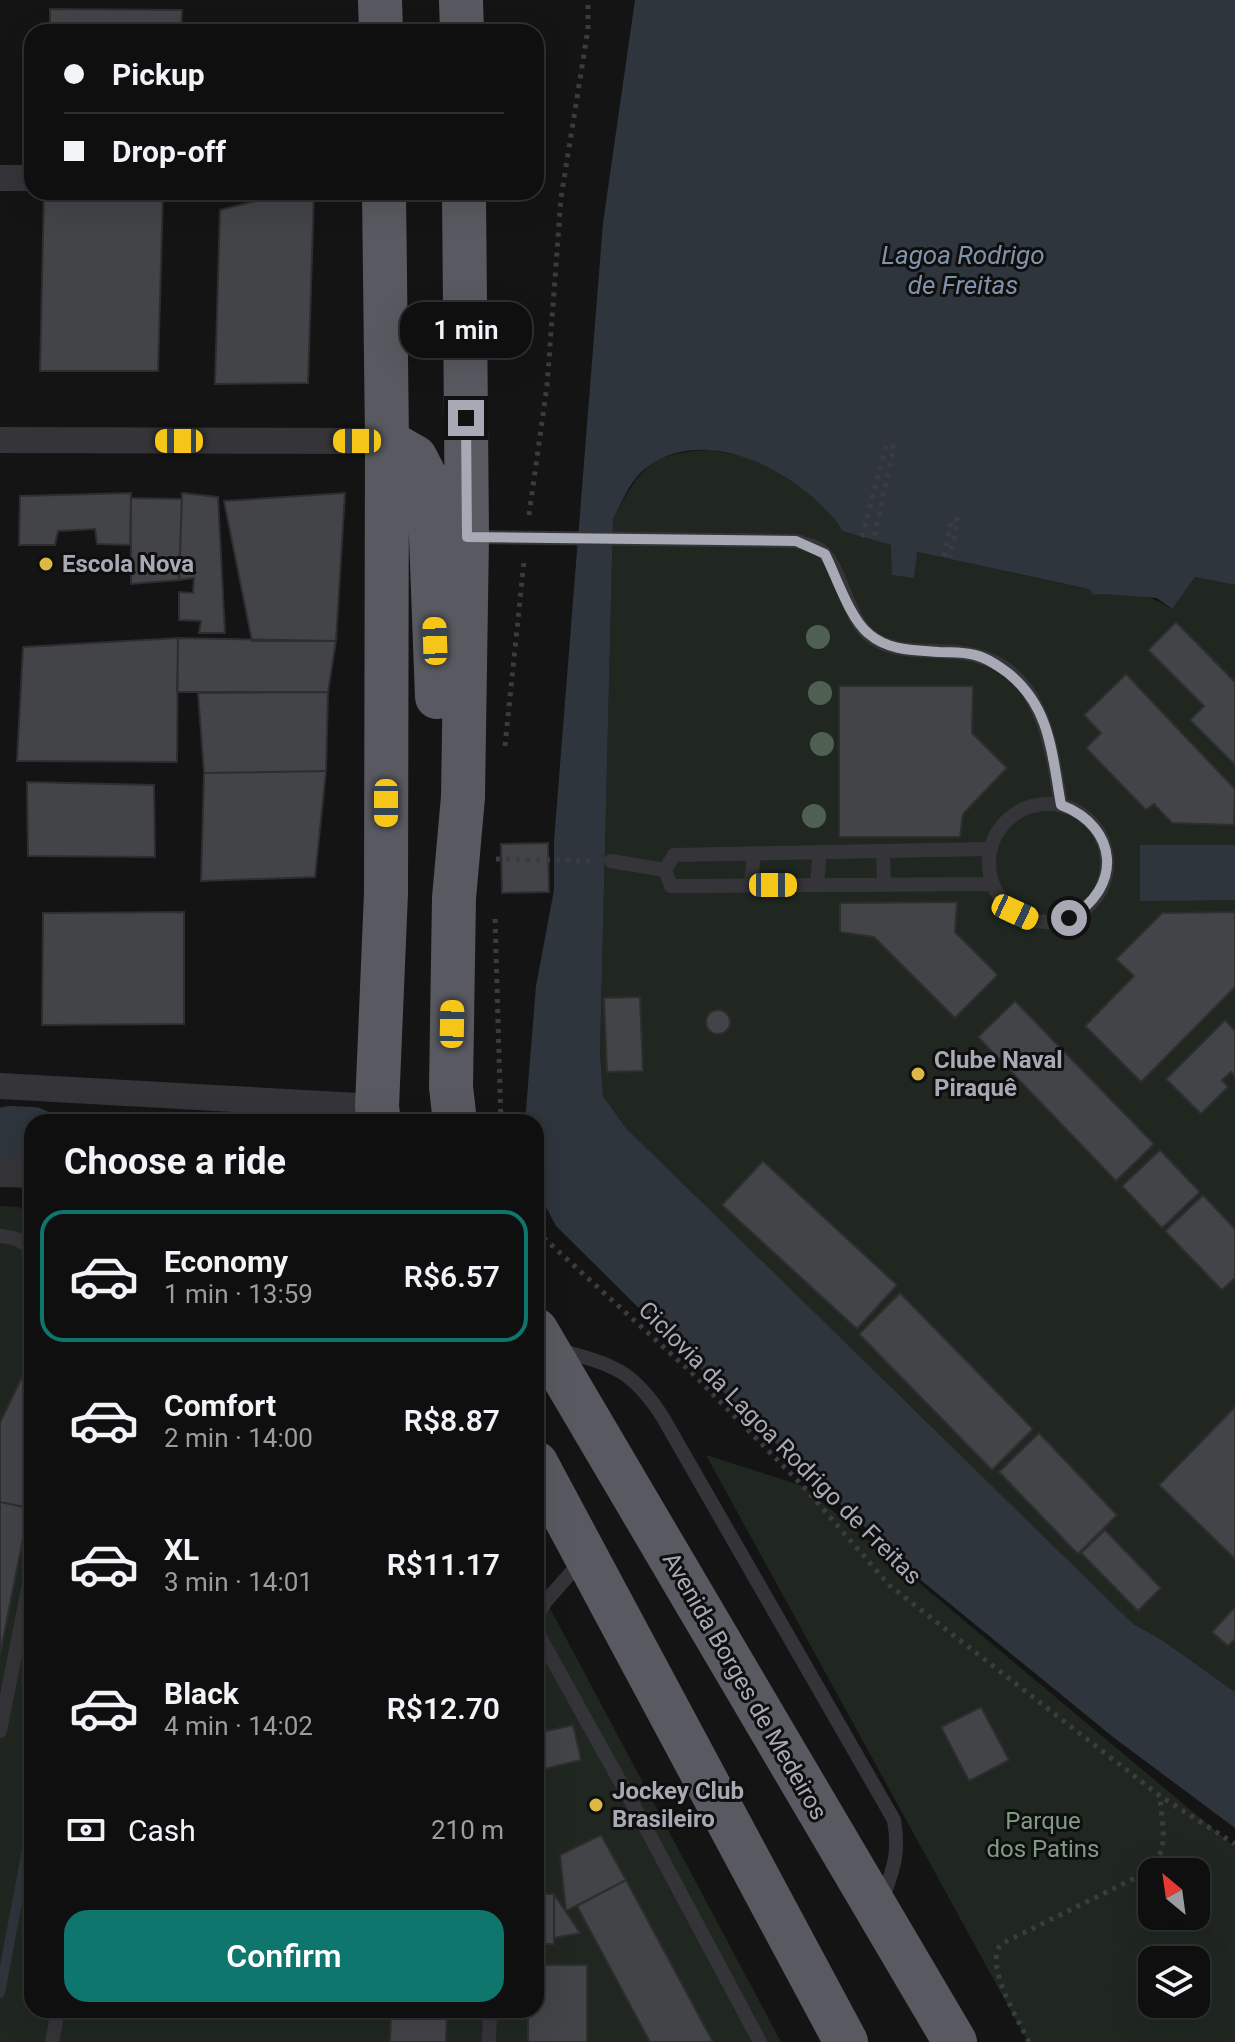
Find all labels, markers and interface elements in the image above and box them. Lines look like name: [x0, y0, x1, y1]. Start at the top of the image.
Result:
text: Pickup: [112, 57, 205, 92]
text: Drop-off: [112, 134, 226, 169]
water label: Lagoa Rodrigo de Freitas: [881, 240, 1045, 300]
callout: 1 min: [400, 302, 532, 358]
text: 1 min: [433, 315, 499, 345]
route end: [448, 400, 484, 436]
car: [155, 429, 203, 453]
car: [333, 429, 381, 453]
place label: Escola Nova: [62, 550, 194, 578]
marker: Escola Nova: [37, 555, 55, 573]
car: [422, 617, 448, 665]
car: [374, 779, 398, 827]
car: [749, 873, 797, 897]
car: [988, 891, 1042, 933]
route start: [1051, 900, 1087, 936]
car: [440, 1000, 464, 1048]
place label: Clube Naval Piraquê: [934, 1046, 1063, 1102]
marker: Clube Naval Piraquê: [909, 1065, 927, 1083]
text: Choose a ride: [64, 1141, 286, 1183]
icon: car: [68, 1240, 140, 1312]
text: Economy: [164, 1244, 288, 1279]
text: R$6.57: [404, 1259, 500, 1294]
text: 1 min · 13:59: [164, 1279, 313, 1309]
street label: Ciclovia da Lagoa Rodrigo de Freitas: [633, 1296, 927, 1590]
icon: car: [68, 1384, 140, 1456]
text: Comfort: [164, 1388, 276, 1423]
text: R$8.87: [404, 1403, 500, 1438]
text: 2 min · 14:00: [164, 1423, 313, 1453]
icon: car: [68, 1528, 140, 1600]
text: XL: [164, 1532, 199, 1567]
text: R$11.17: [387, 1547, 500, 1582]
street label: Avenida Borges de Medeiros: [657, 1547, 833, 1825]
text: 3 min · 14:01: [164, 1567, 313, 1597]
icon: car: [68, 1672, 140, 1744]
text: Black: [164, 1676, 239, 1711]
text: R$12.70: [387, 1691, 500, 1726]
text: 4 min · 14:02: [164, 1711, 313, 1741]
place label: Jockey Club Brasileiro: [612, 1777, 744, 1833]
marker: Jockey Club Brasileiro: [587, 1796, 605, 1814]
park label: Parque dos Patins: [987, 1807, 1099, 1863]
icon: cash: [64, 1808, 108, 1852]
text: Cash: [128, 1813, 196, 1848]
text: 210 m: [431, 1815, 504, 1845]
north arrow: [1138, 1858, 1210, 1930]
map controls: [1138, 1858, 1210, 2018]
button: Confirm: [64, 1910, 504, 2002]
button: layers: [1138, 1946, 1210, 2018]

